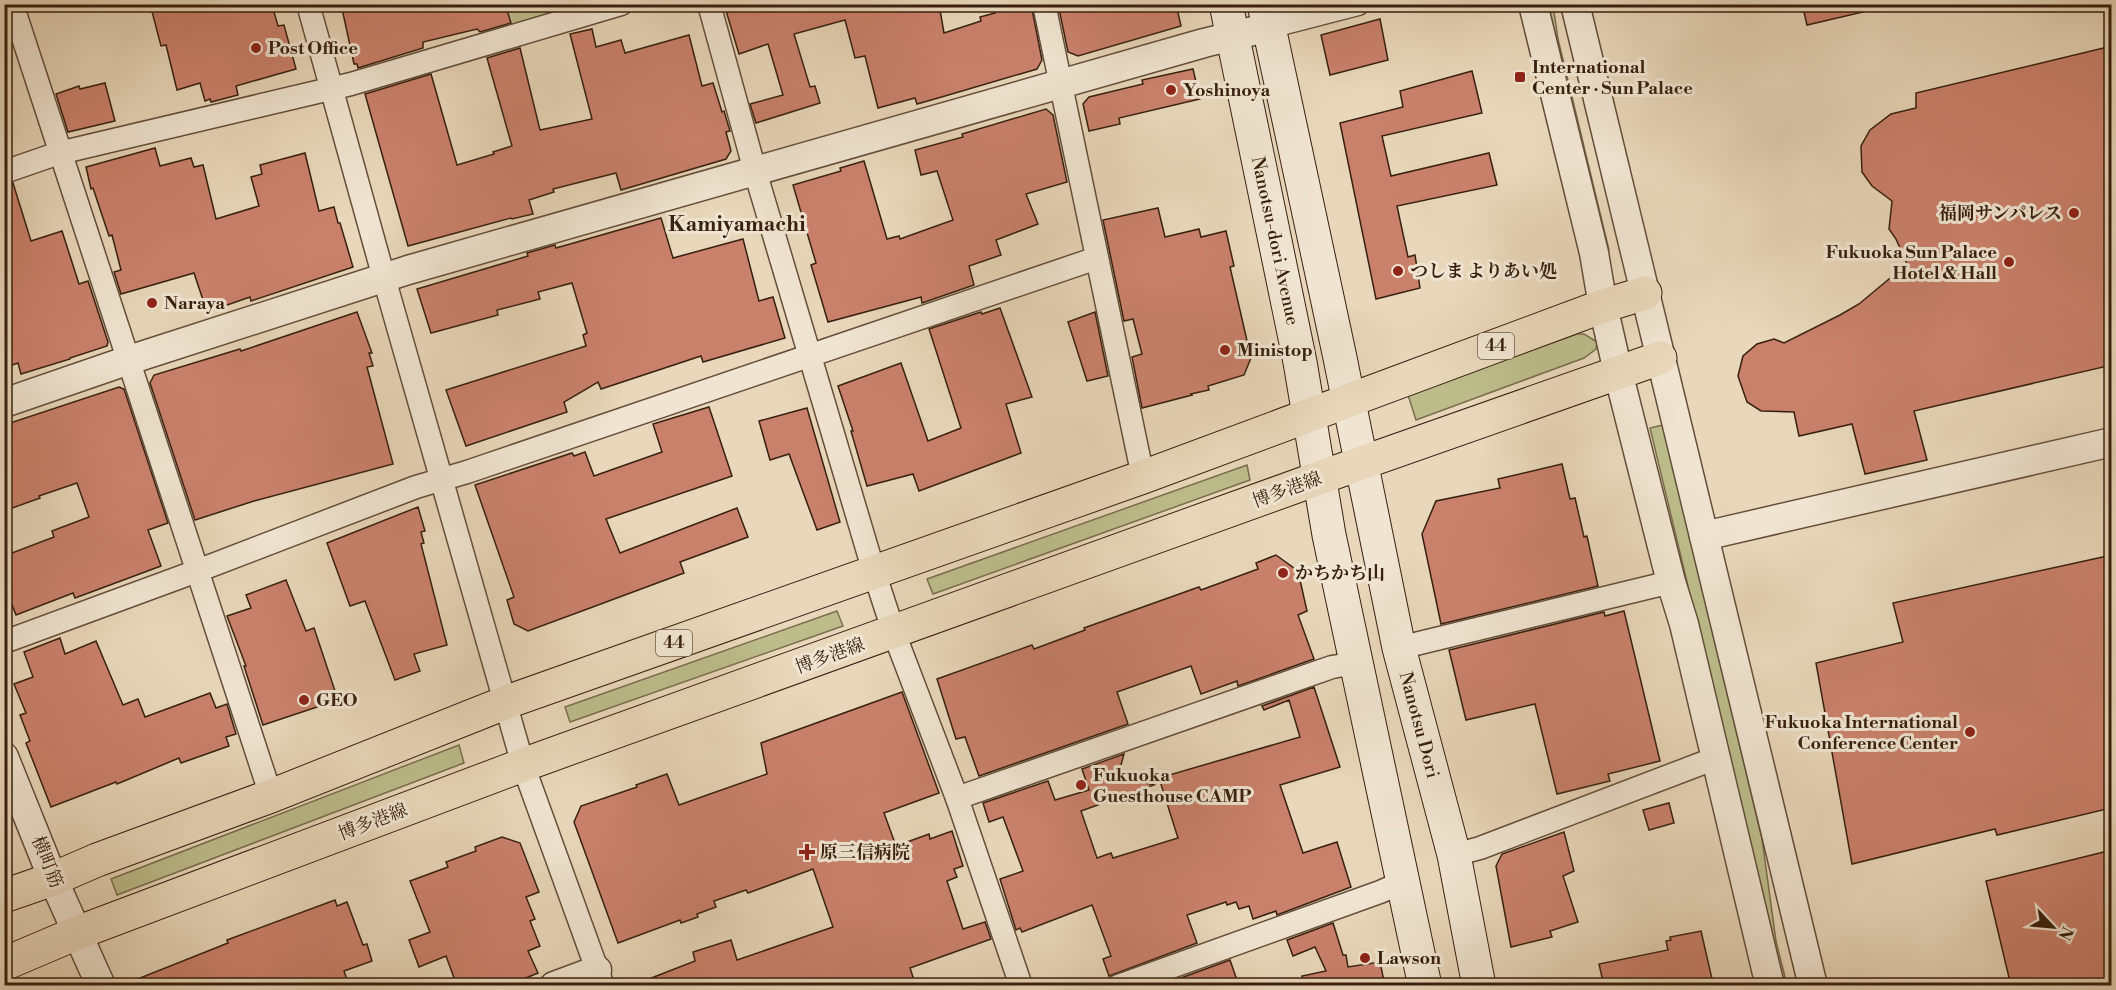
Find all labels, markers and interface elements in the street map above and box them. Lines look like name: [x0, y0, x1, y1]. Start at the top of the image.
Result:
place label: Post Office: [268, 37, 358, 60]
marker: Post Office: [249, 41, 263, 55]
place label: International Center · Sun Palace: [1532, 56, 1693, 100]
marker: International Center · Sun Palace: [1513, 70, 1527, 84]
place label: Yoshinoya: [1183, 79, 1270, 102]
marker: Yoshinoya: [1164, 83, 1178, 97]
street label: Nanotsu-dori Avenue: [1246, 154, 1304, 328]
place label: 福岡サンパレス: [1939, 202, 2062, 225]
marker: 福岡サンパレス: [2067, 206, 2081, 220]
district label: Kamiyamachi: [668, 212, 806, 238]
place label: Fukuoka Sun Palace Hotel & Hall: [1826, 241, 1997, 285]
marker: Fukuoka Sun Palace Hotel & Hall: [2002, 255, 2016, 269]
place label: つしま よりあい処: [1410, 260, 1557, 283]
marker: つしま よりあい処: [1391, 264, 1405, 278]
place label: Naraya: [164, 292, 225, 315]
marker: Naraya: [145, 296, 159, 310]
road number: 44: [1478, 333, 1514, 359]
place label: Ministop: [1237, 339, 1313, 362]
marker: Ministop: [1218, 343, 1232, 357]
street label: 博多港線: [1249, 467, 1325, 513]
place label: かちかち山: [1295, 562, 1385, 585]
marker: かちかち山: [1276, 566, 1290, 580]
road number: 44: [656, 630, 692, 656]
street label: 博多港線: [792, 633, 868, 679]
street label: Nanotsu Dori: [1394, 669, 1444, 781]
place label: GEO: [316, 689, 358, 712]
marker: GEO: [297, 693, 311, 707]
place label: Fukuoka International Conference Center: [1765, 711, 1958, 755]
marker: Fukuoka International Conference Center: [1963, 725, 1977, 739]
place label: Fukuoka Guesthouse CAMP: [1093, 764, 1252, 808]
marker: Fukuoka Guesthouse CAMP: [1074, 778, 1088, 792]
street label: 博多港線: [335, 798, 411, 846]
street label: 横町筋: [26, 833, 68, 891]
place label: 原三信病院: [820, 841, 910, 864]
marker: 原三信病院: [798, 843, 816, 861]
north arrow: [2023, 897, 2083, 957]
text: N: [2054, 923, 2077, 944]
place label: Lawson: [1377, 947, 1441, 970]
marker: Lawson: [1358, 951, 1372, 965]

